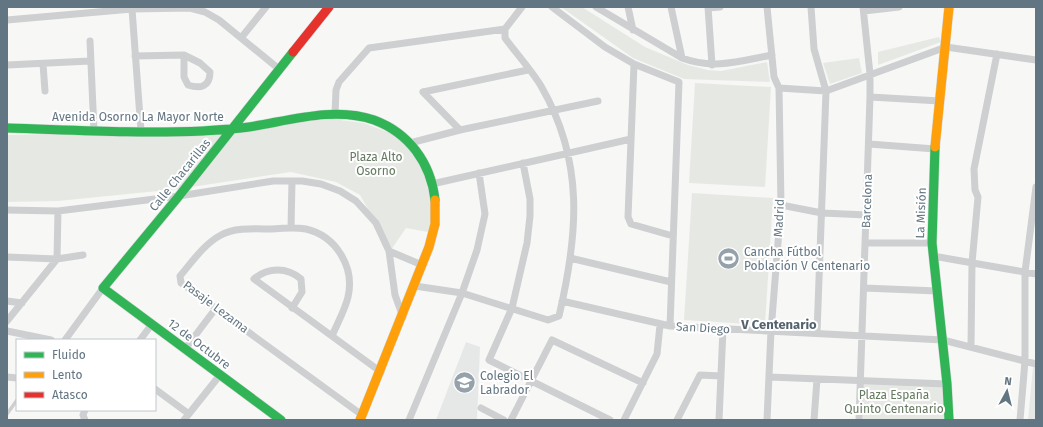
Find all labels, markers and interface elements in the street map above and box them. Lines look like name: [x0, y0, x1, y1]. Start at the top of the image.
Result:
street label: Avenida Osorno La Mayor Norte: [52, 110, 224, 124]
street label: Calle Chacarillas: [147, 136, 214, 214]
park label: Plaza Alto Osorno: [349, 150, 403, 178]
street label: Barcelona: [859, 174, 875, 228]
street label: La Misión: [913, 187, 929, 239]
street label: Madrid: [771, 199, 787, 237]
place label: Cancha Fútbol Población V Centenario: [744, 245, 870, 273]
sports icon: Cancha Fútbol Población V Centenario: [715, 246, 741, 272]
street label: Pasaje Lezama: [181, 278, 251, 336]
street label: 12 de Octubre: [165, 316, 233, 372]
district label: V Centenario: [740, 317, 817, 332]
street label: San Diego: [676, 320, 730, 336]
legend: [16, 339, 156, 411]
text: Fluido: [52, 348, 86, 362]
text: Lento: [52, 368, 82, 382]
place label: Colegio El Labrador: [480, 369, 534, 397]
school or university icon: Colegio El Labrador: [451, 370, 477, 396]
north arrow: [987, 371, 1027, 411]
text: N: [1004, 375, 1013, 388]
text: Atasco: [52, 388, 88, 402]
park label: Plaza España Quinto Centenario: [844, 388, 944, 416]

